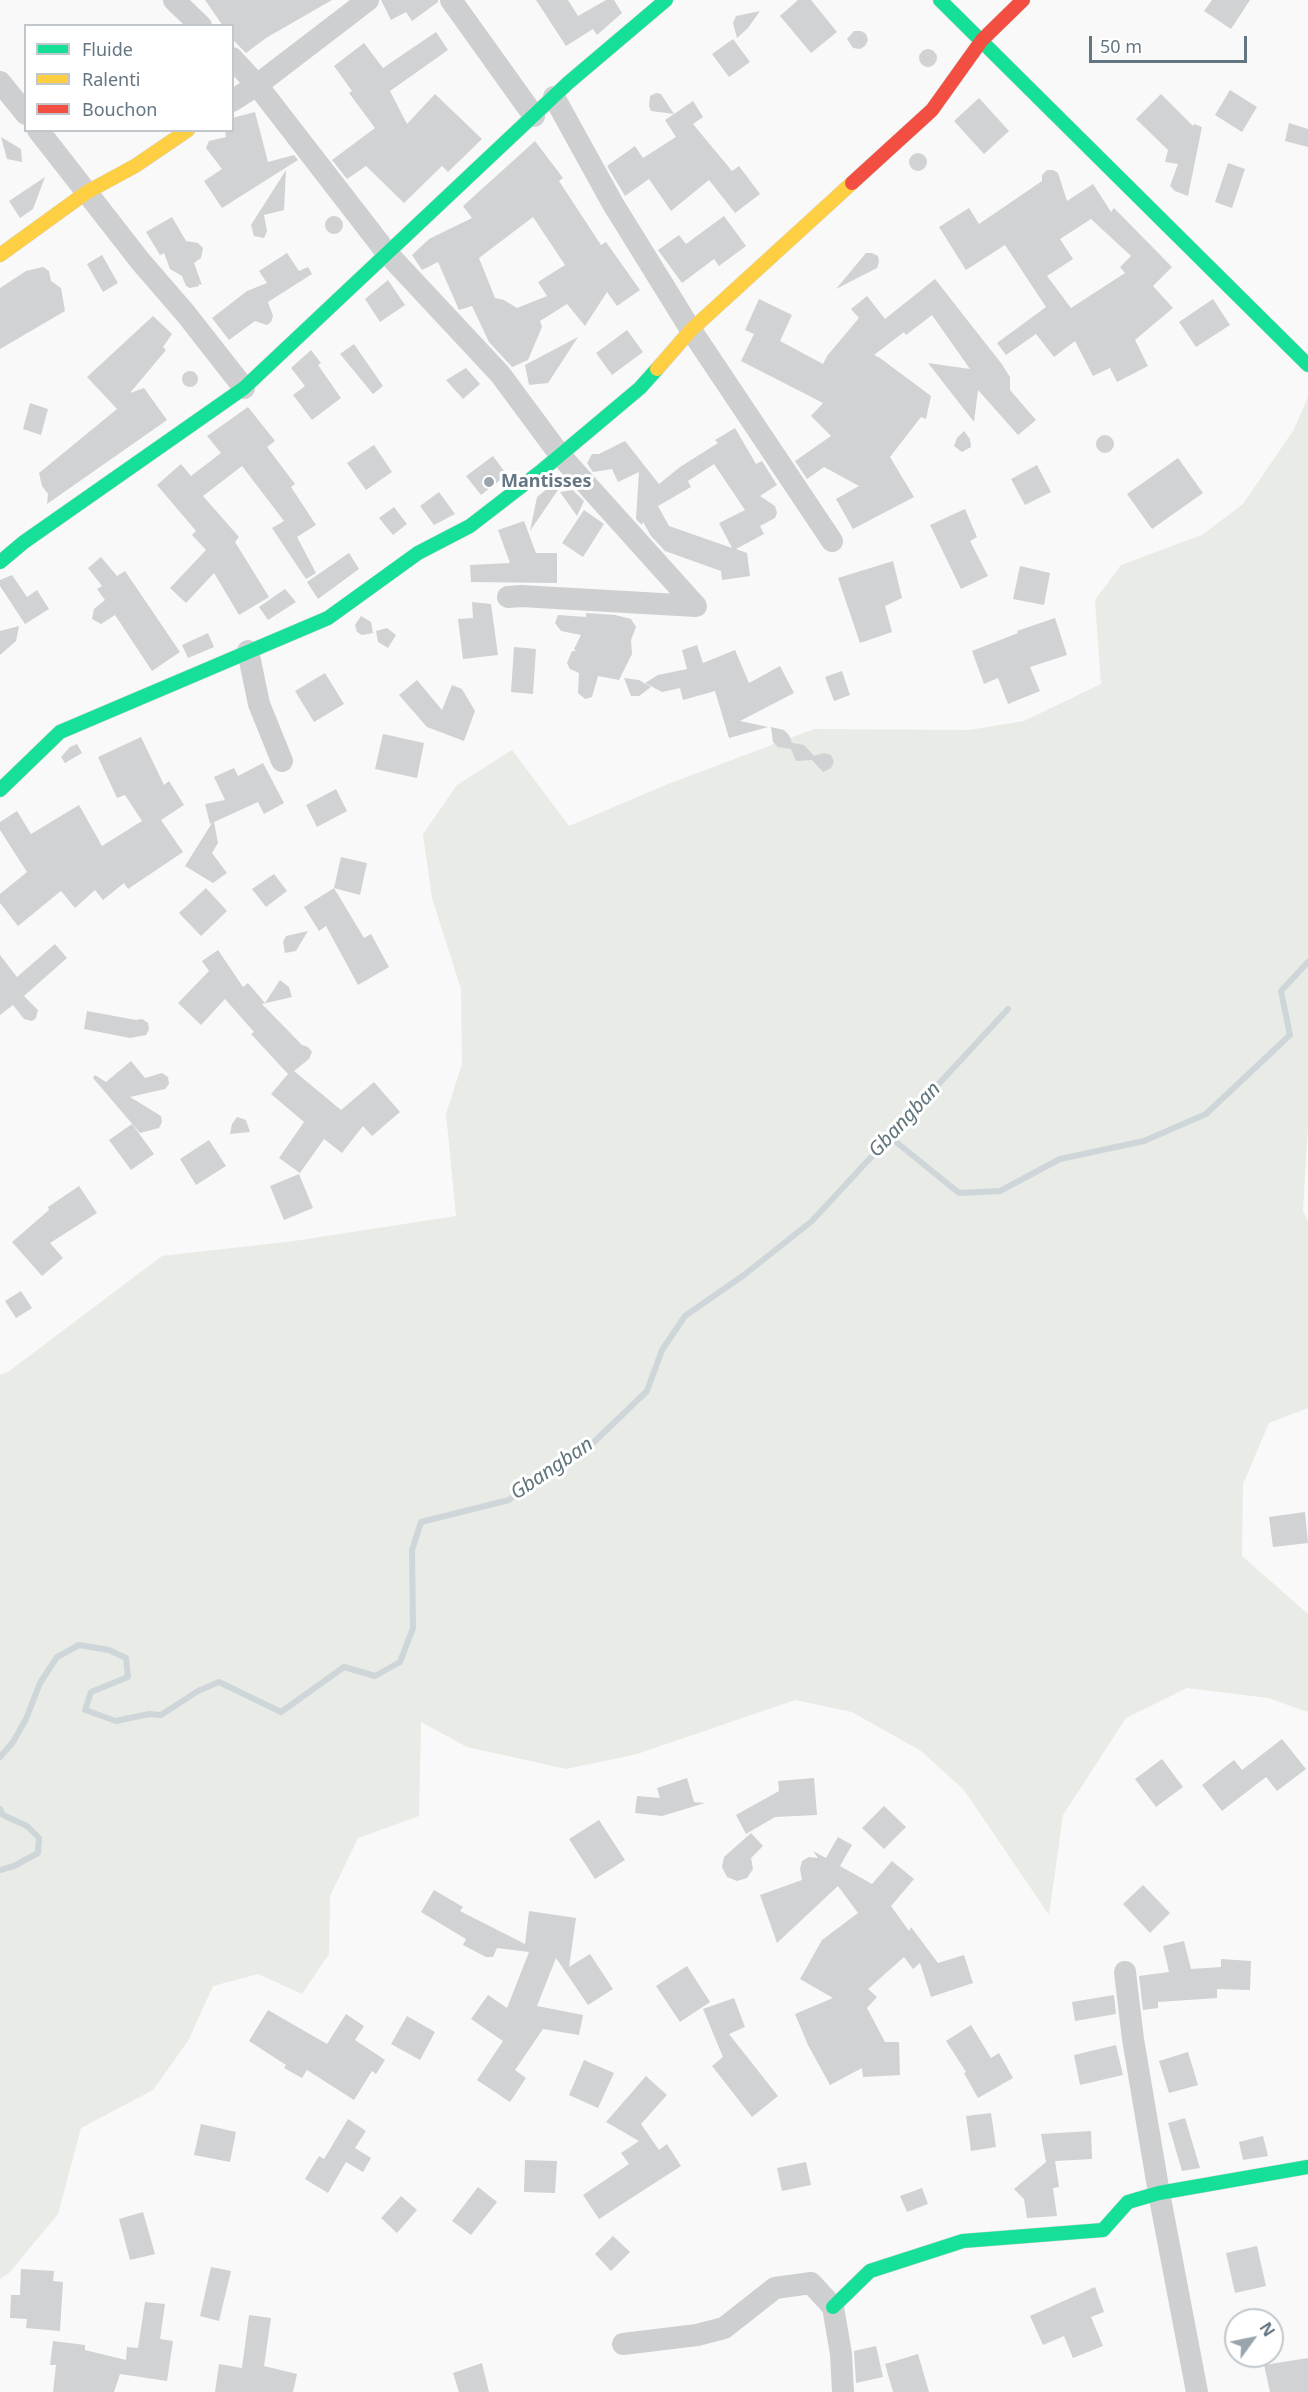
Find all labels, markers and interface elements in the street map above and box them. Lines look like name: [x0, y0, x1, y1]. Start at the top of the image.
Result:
legend: [24, 24, 234, 132]
scale bar: [1092, 24, 1250, 62]
text: 50 m: [1100, 34, 1142, 58]
text: Fluide: [82, 37, 133, 61]
text: Ralenti: [82, 67, 140, 91]
text: Bouchon: [82, 97, 158, 121]
place label: Mantisses: [501, 471, 592, 493]
marker: Mantisses: [482, 475, 496, 489]
water label: Gbangban: [864, 1077, 946, 1163]
water label: Gbangban: [506, 1433, 598, 1505]
north arrow: [1224, 2308, 1284, 2368]
text: N: [1255, 2318, 1280, 2341]

